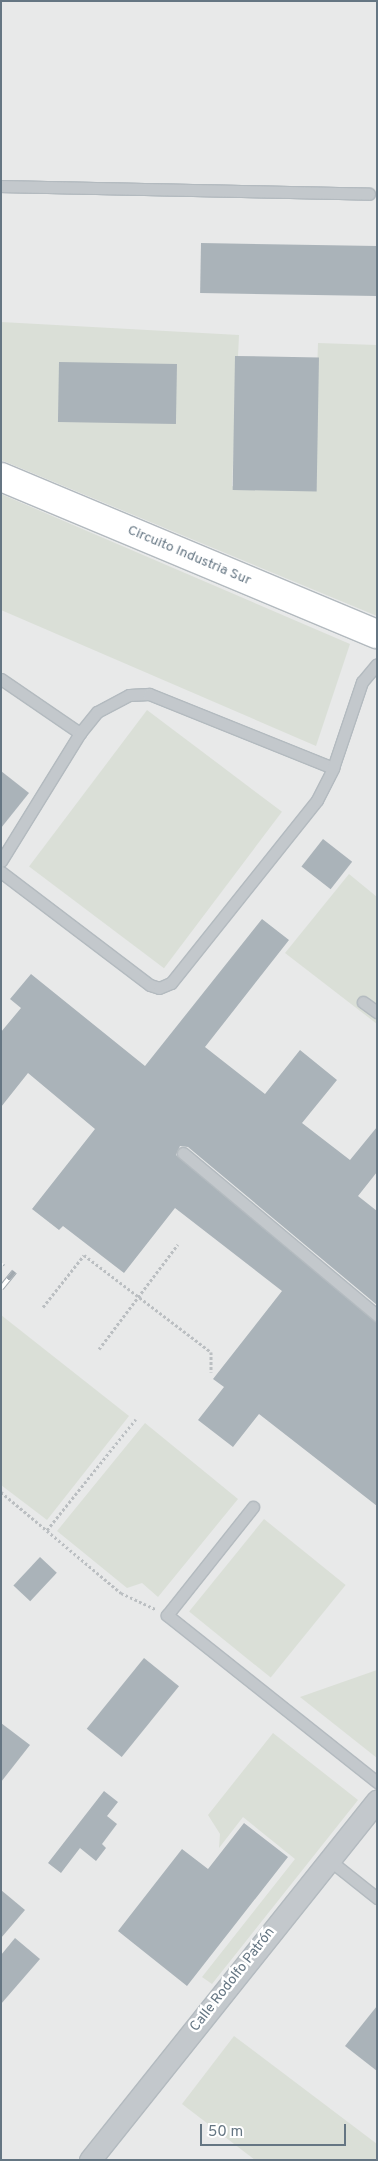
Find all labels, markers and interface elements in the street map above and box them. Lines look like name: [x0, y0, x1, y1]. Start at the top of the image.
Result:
street label: Circuito Industria Sur: [125, 522, 253, 590]
street label: Calle Rodolfo Patrón: [187, 1925, 279, 2035]
scale bar: [203, 2114, 349, 2146]
text: 50 m: [208, 2123, 243, 2142]

